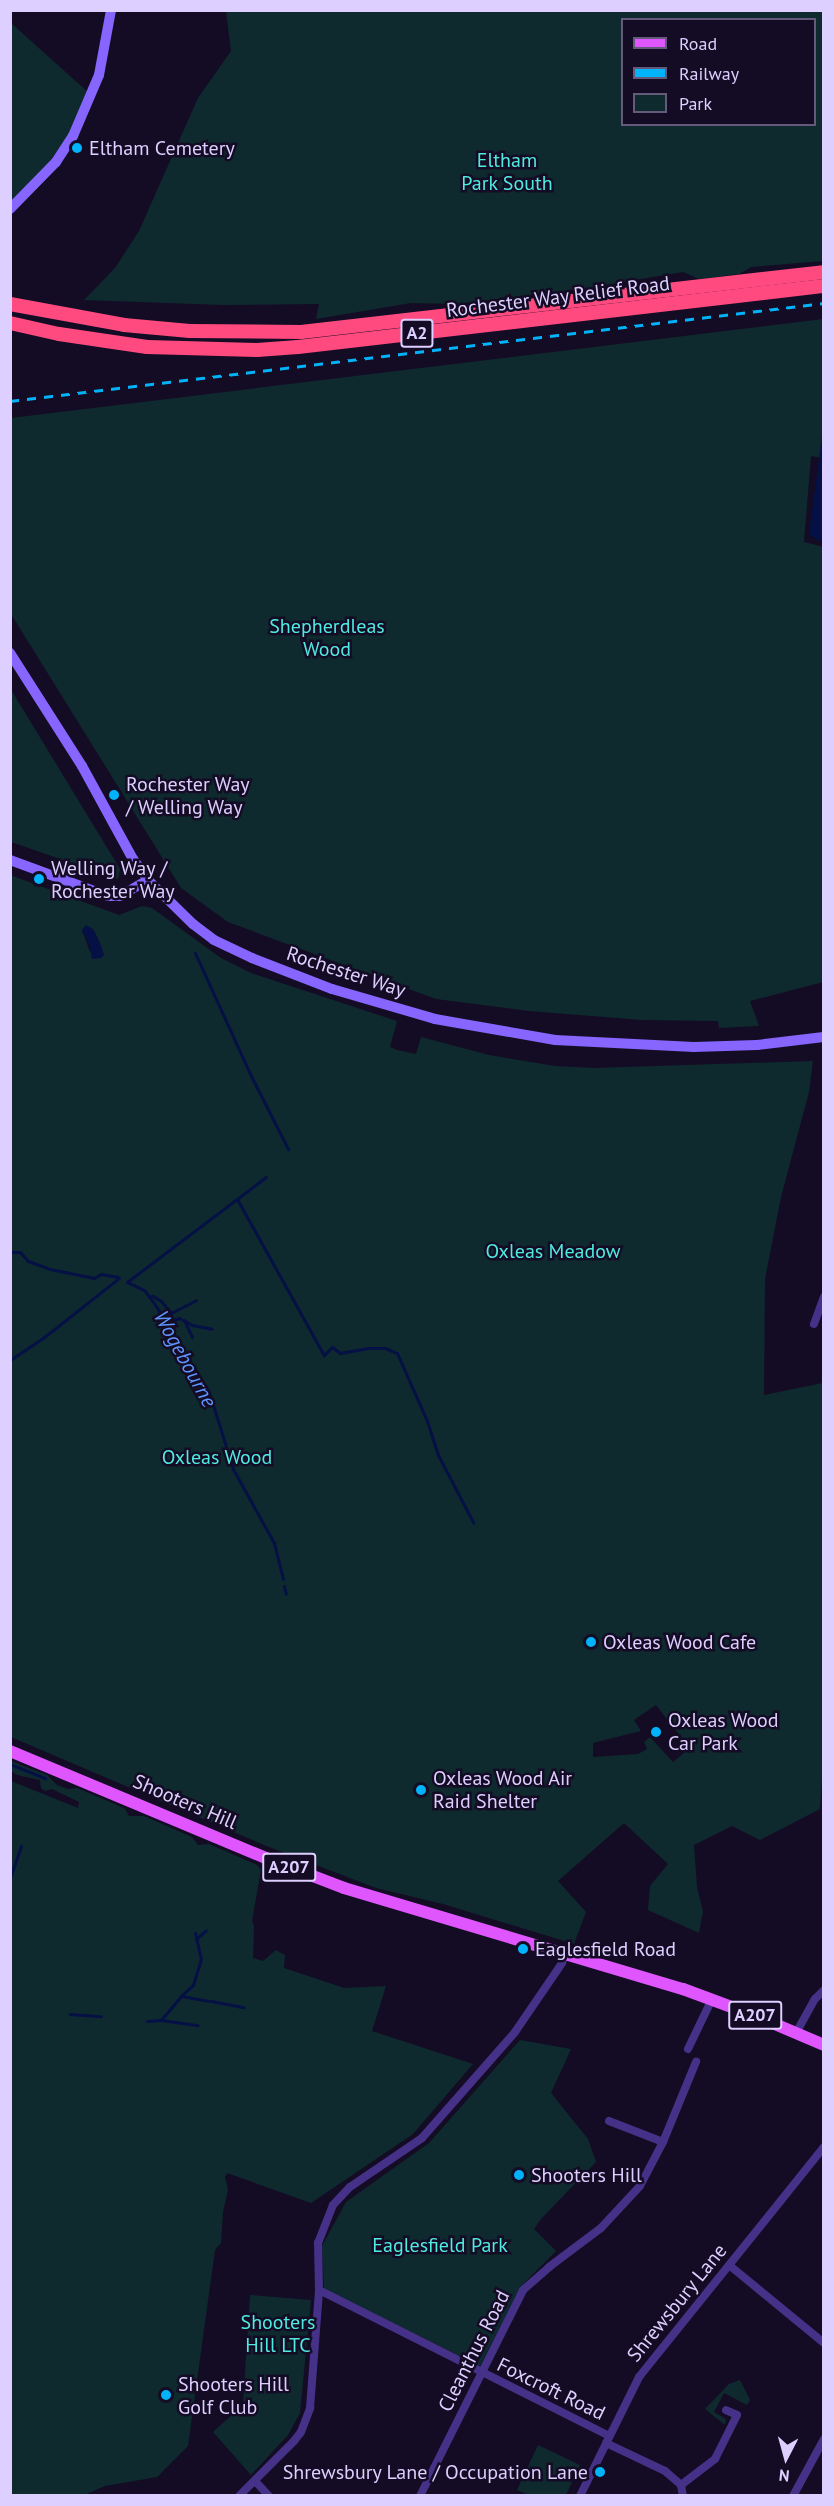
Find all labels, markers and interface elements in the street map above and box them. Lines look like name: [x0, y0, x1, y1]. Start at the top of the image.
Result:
legend: [621, 18, 816, 126]
text: Road: [679, 32, 717, 55]
text: Railway: [679, 62, 739, 85]
text: Park: [679, 92, 712, 115]
place label: Eltham Cemetery: [89, 136, 235, 160]
marker: Eltham Cemetery: [70, 141, 84, 155]
park label: Eltham Park South: [461, 148, 553, 195]
street label: Rochester Way Relief Road: [444, 271, 672, 323]
road number: A2: [399, 318, 435, 348]
park label: Shepherdleas Wood: [269, 614, 385, 661]
place label: Rochester Way / Welling Way: [126, 772, 250, 819]
marker: Rochester Way / Welling Way: [107, 788, 121, 802]
place label: Welling Way / Rochester Way: [51, 856, 175, 903]
marker: Welling Way / Rochester Way: [32, 872, 46, 886]
street label: Rochester Way: [283, 941, 409, 1003]
park label: Oxleas Meadow: [486, 1239, 620, 1263]
water label: Wogebourne: [148, 1306, 222, 1412]
park label: Oxleas Wood: [162, 1445, 272, 1469]
place label: Oxleas Wood Cafe: [603, 1630, 757, 1654]
marker: Oxleas Wood Cafe: [584, 1635, 598, 1649]
place label: Oxleas Wood Car Park: [668, 1708, 779, 1755]
marker: Oxleas Wood Car Park: [649, 1725, 663, 1739]
place label: Oxleas Wood Air Raid Shelter: [433, 1766, 573, 1813]
street label: Shooters Hill: [129, 1769, 241, 1835]
marker: Oxleas Wood Air Raid Shelter: [414, 1783, 428, 1797]
road number: A207: [262, 1852, 316, 1882]
place label: Eaglesfield Road: [535, 1937, 676, 1961]
marker: Eaglesfield Road: [516, 1942, 530, 1956]
road number: A207: [728, 2000, 782, 2030]
place label: Shooters Hill: [531, 2163, 642, 2187]
marker: Shooters Hill: [512, 2168, 526, 2182]
park label: Eaglesfield Park: [372, 2233, 508, 2257]
street label: Shrewsbury Lane: [622, 2239, 732, 2367]
street label: Cleanthus Road: [433, 2286, 515, 2416]
park label: Shooters Hill LTC: [241, 2311, 315, 2358]
street label: Foxcroft Road: [493, 2353, 609, 2425]
place label: Shooters Hill Golf Club: [178, 2372, 289, 2419]
marker: Shooters Hill Golf Club: [159, 2388, 173, 2402]
north arrow: [756, 2428, 816, 2488]
place label: Shrewsbury Lane / Occupation Lane: [282, 2460, 588, 2484]
marker: Shrewsbury Lane / Occupation Lane: [593, 2465, 607, 2479]
text: N: [778, 2465, 790, 2486]

